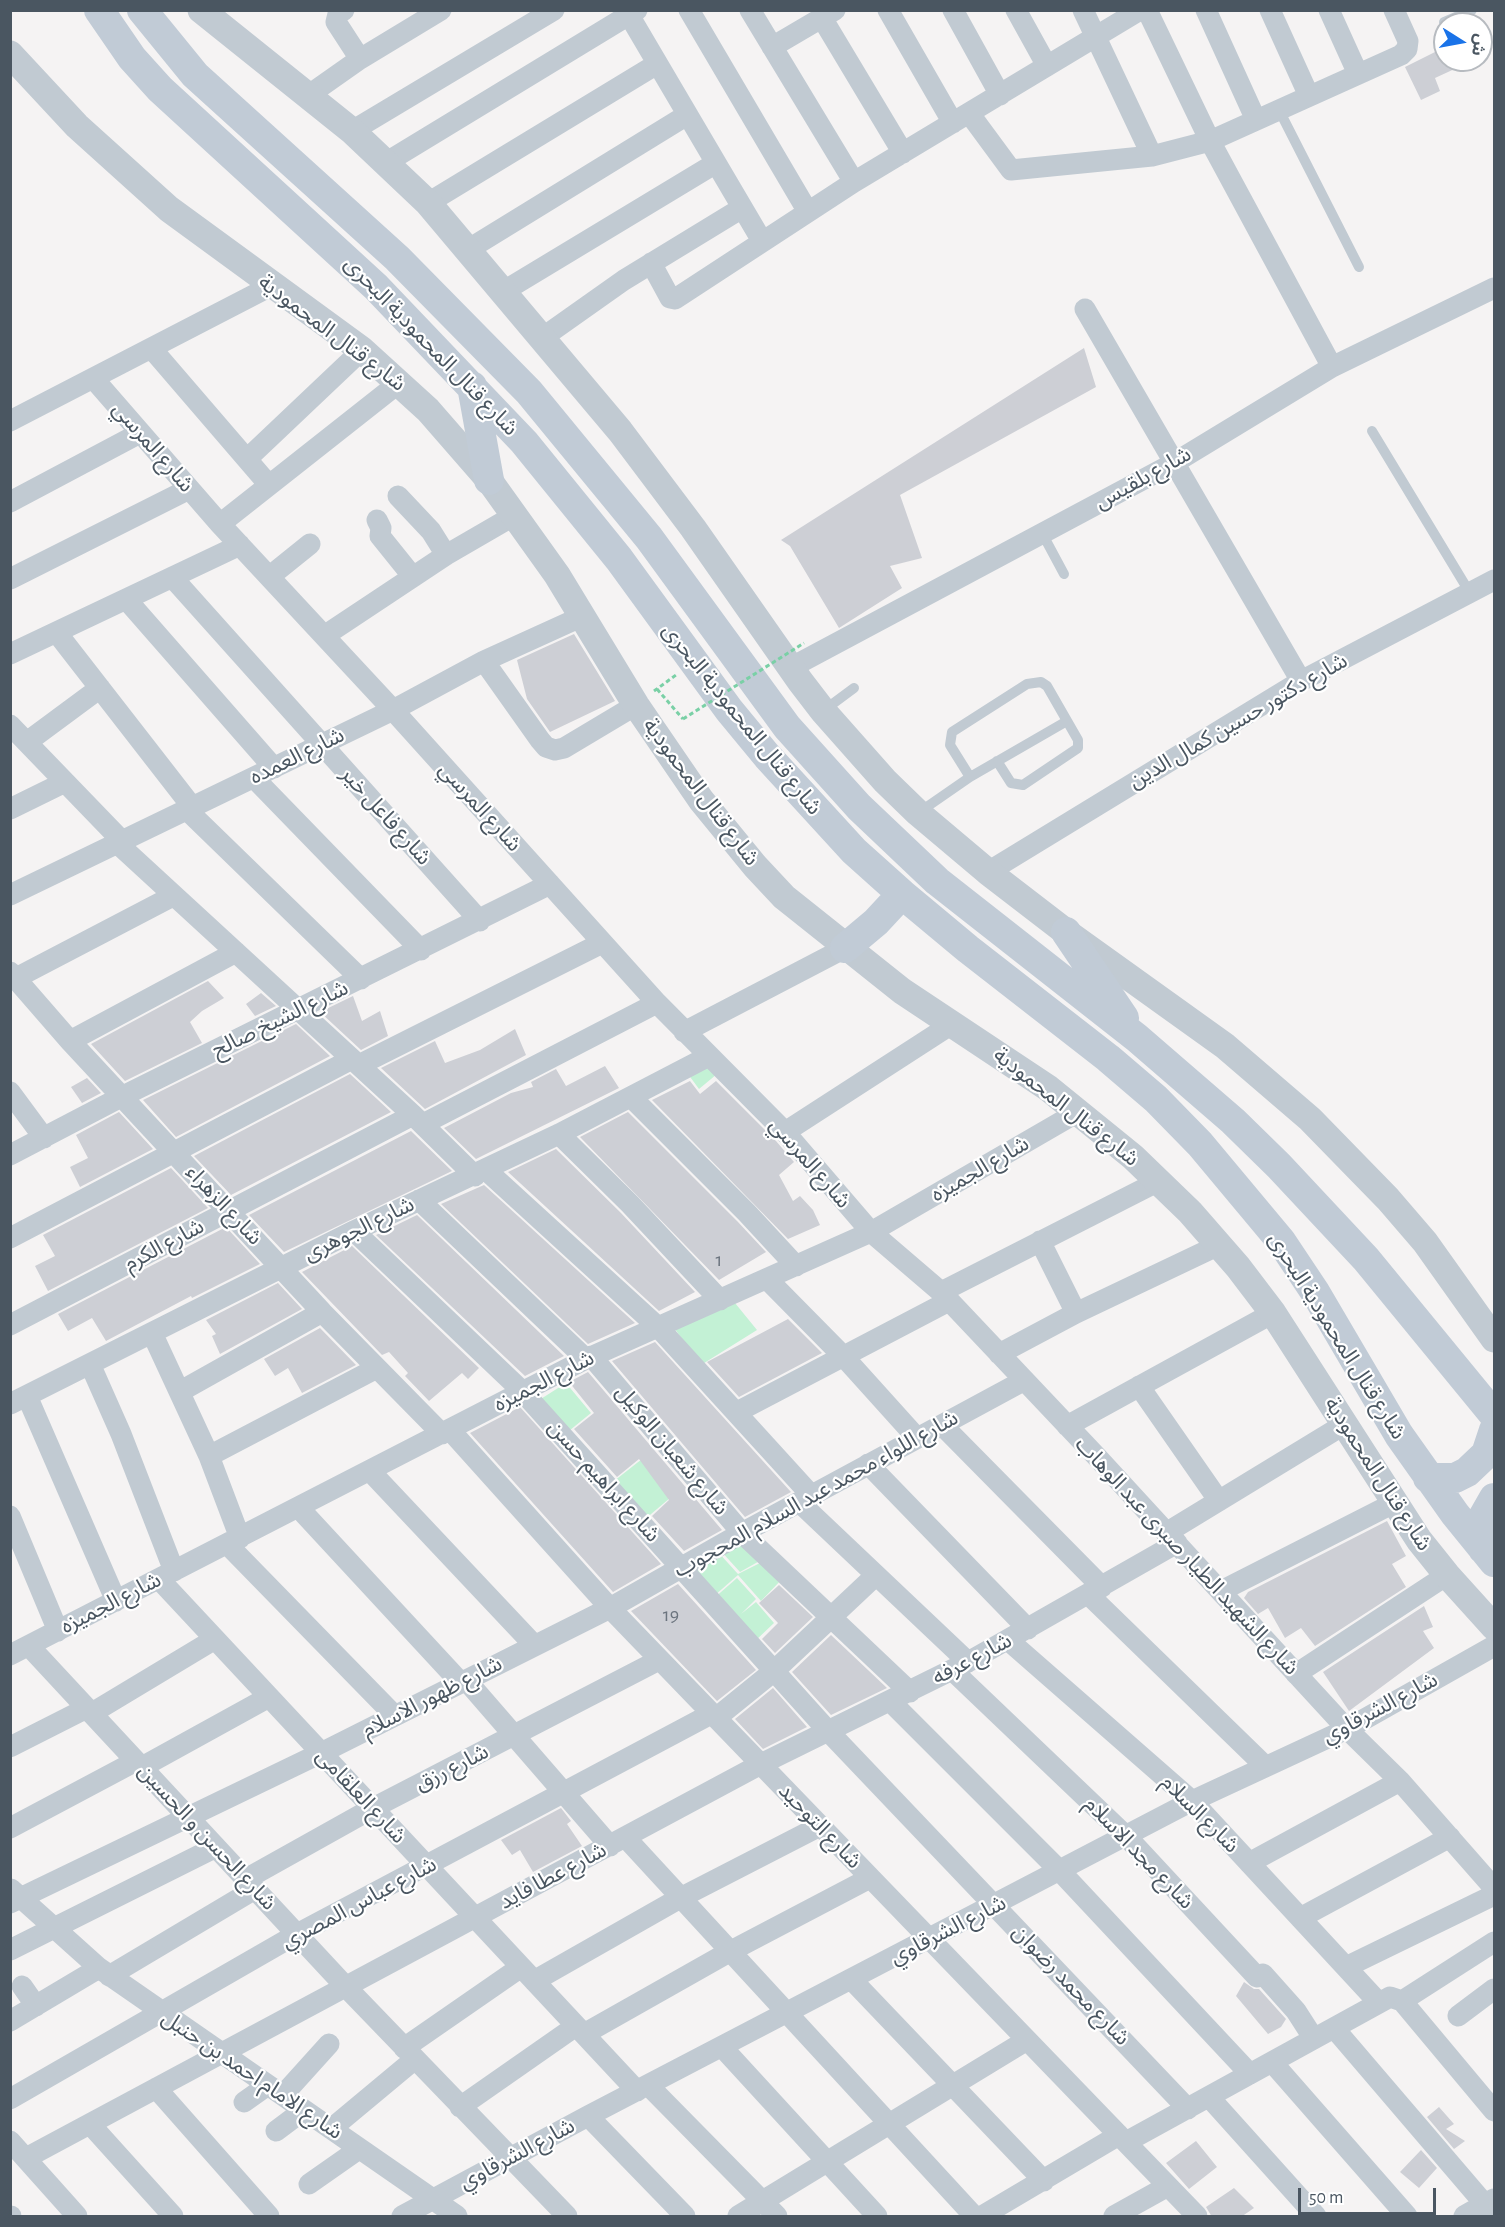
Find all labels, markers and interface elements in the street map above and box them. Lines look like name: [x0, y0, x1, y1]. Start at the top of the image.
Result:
north arrow: [1433, 12, 1493, 72]
text: ش: [1469, 33, 1489, 57]
street label: شارع قنال المحمودية البحرى: [338, 251, 524, 441]
street label: شارع قنال المحمودية: [253, 269, 411, 397]
street label: شارع المرسي: [106, 396, 200, 498]
street label: شارع بلقيس: [1090, 441, 1196, 515]
street label: شارع قنال المحمودية البحرى: [656, 618, 828, 820]
street label: شارع دكتور حسين كمال الدين: [1124, 647, 1352, 795]
street label: شارع قنال المحمودية: [637, 713, 765, 871]
street label: شارع العمده: [245, 722, 349, 790]
street label: شارع المرسي: [433, 757, 527, 857]
street label: شارع فاعل خير: [335, 761, 437, 871]
street label: شارع الشيخ صالح: [207, 975, 353, 1063]
street label: شارع قنال المحمودية: [988, 1042, 1144, 1172]
street label: شارع المرسي: [763, 1112, 857, 1214]
street label: شارع الجميزه: [926, 1130, 1034, 1208]
street label: شارع الزهراء: [180, 1159, 268, 1251]
street label: شارع الجوهرى: [299, 1191, 419, 1267]
street label: شارع الكرم: [119, 1213, 209, 1277]
street label: شارع قنال المحمودية البحرى: [1262, 1228, 1412, 1444]
house number: 1: [716, 1248, 722, 1272]
street label: شارع الجميزه: [489, 1344, 599, 1418]
street label: شارع شعبان الوكيل: [610, 1379, 734, 1521]
street label: شارع قنال المحمودية: [1319, 1392, 1437, 1556]
street label: شارع اللواء محمد عبد السلام المحجوب: [669, 1405, 963, 1583]
street label: شارع ابراهيم حسن: [542, 1414, 666, 1548]
street label: شارع الشهيد الطيار صبرى عبد الوهاب: [1069, 1431, 1305, 1681]
street label: شارع الجميزه: [56, 1566, 166, 1640]
house number: 19: [663, 1603, 679, 1627]
street label: شارع عرفه: [928, 1627, 1016, 1691]
street label: شارع ظهور الاسلام: [358, 1650, 506, 1744]
street label: شارع الشرقاوي: [1318, 1667, 1442, 1749]
street label: شارع رزق: [411, 1738, 493, 1798]
street label: شارع العلقامى: [310, 1743, 412, 1849]
street label: شارع الحسن و الحسين: [132, 1758, 282, 1916]
street label: شارع السلام: [1155, 1769, 1245, 1859]
street label: شارع التوحيد: [773, 1778, 867, 1874]
street label: شارع مجد الاسلام: [1079, 1791, 1199, 1915]
street label: شارع عطا فايد: [495, 1837, 611, 1915]
street label: شارع عباس المصري: [277, 1851, 441, 1955]
street label: شارع الشرقاوي: [885, 1889, 1011, 1971]
street label: شارع محمد رضوان: [1007, 1919, 1135, 2051]
street label: شارع الامام احمد بن حنبل: [156, 2005, 348, 2145]
street label: شارع الشرقاوي: [455, 2113, 579, 2195]
scale bar: [1301, 2176, 1439, 2214]
text: 50 m: [1309, 2189, 1343, 2207]

